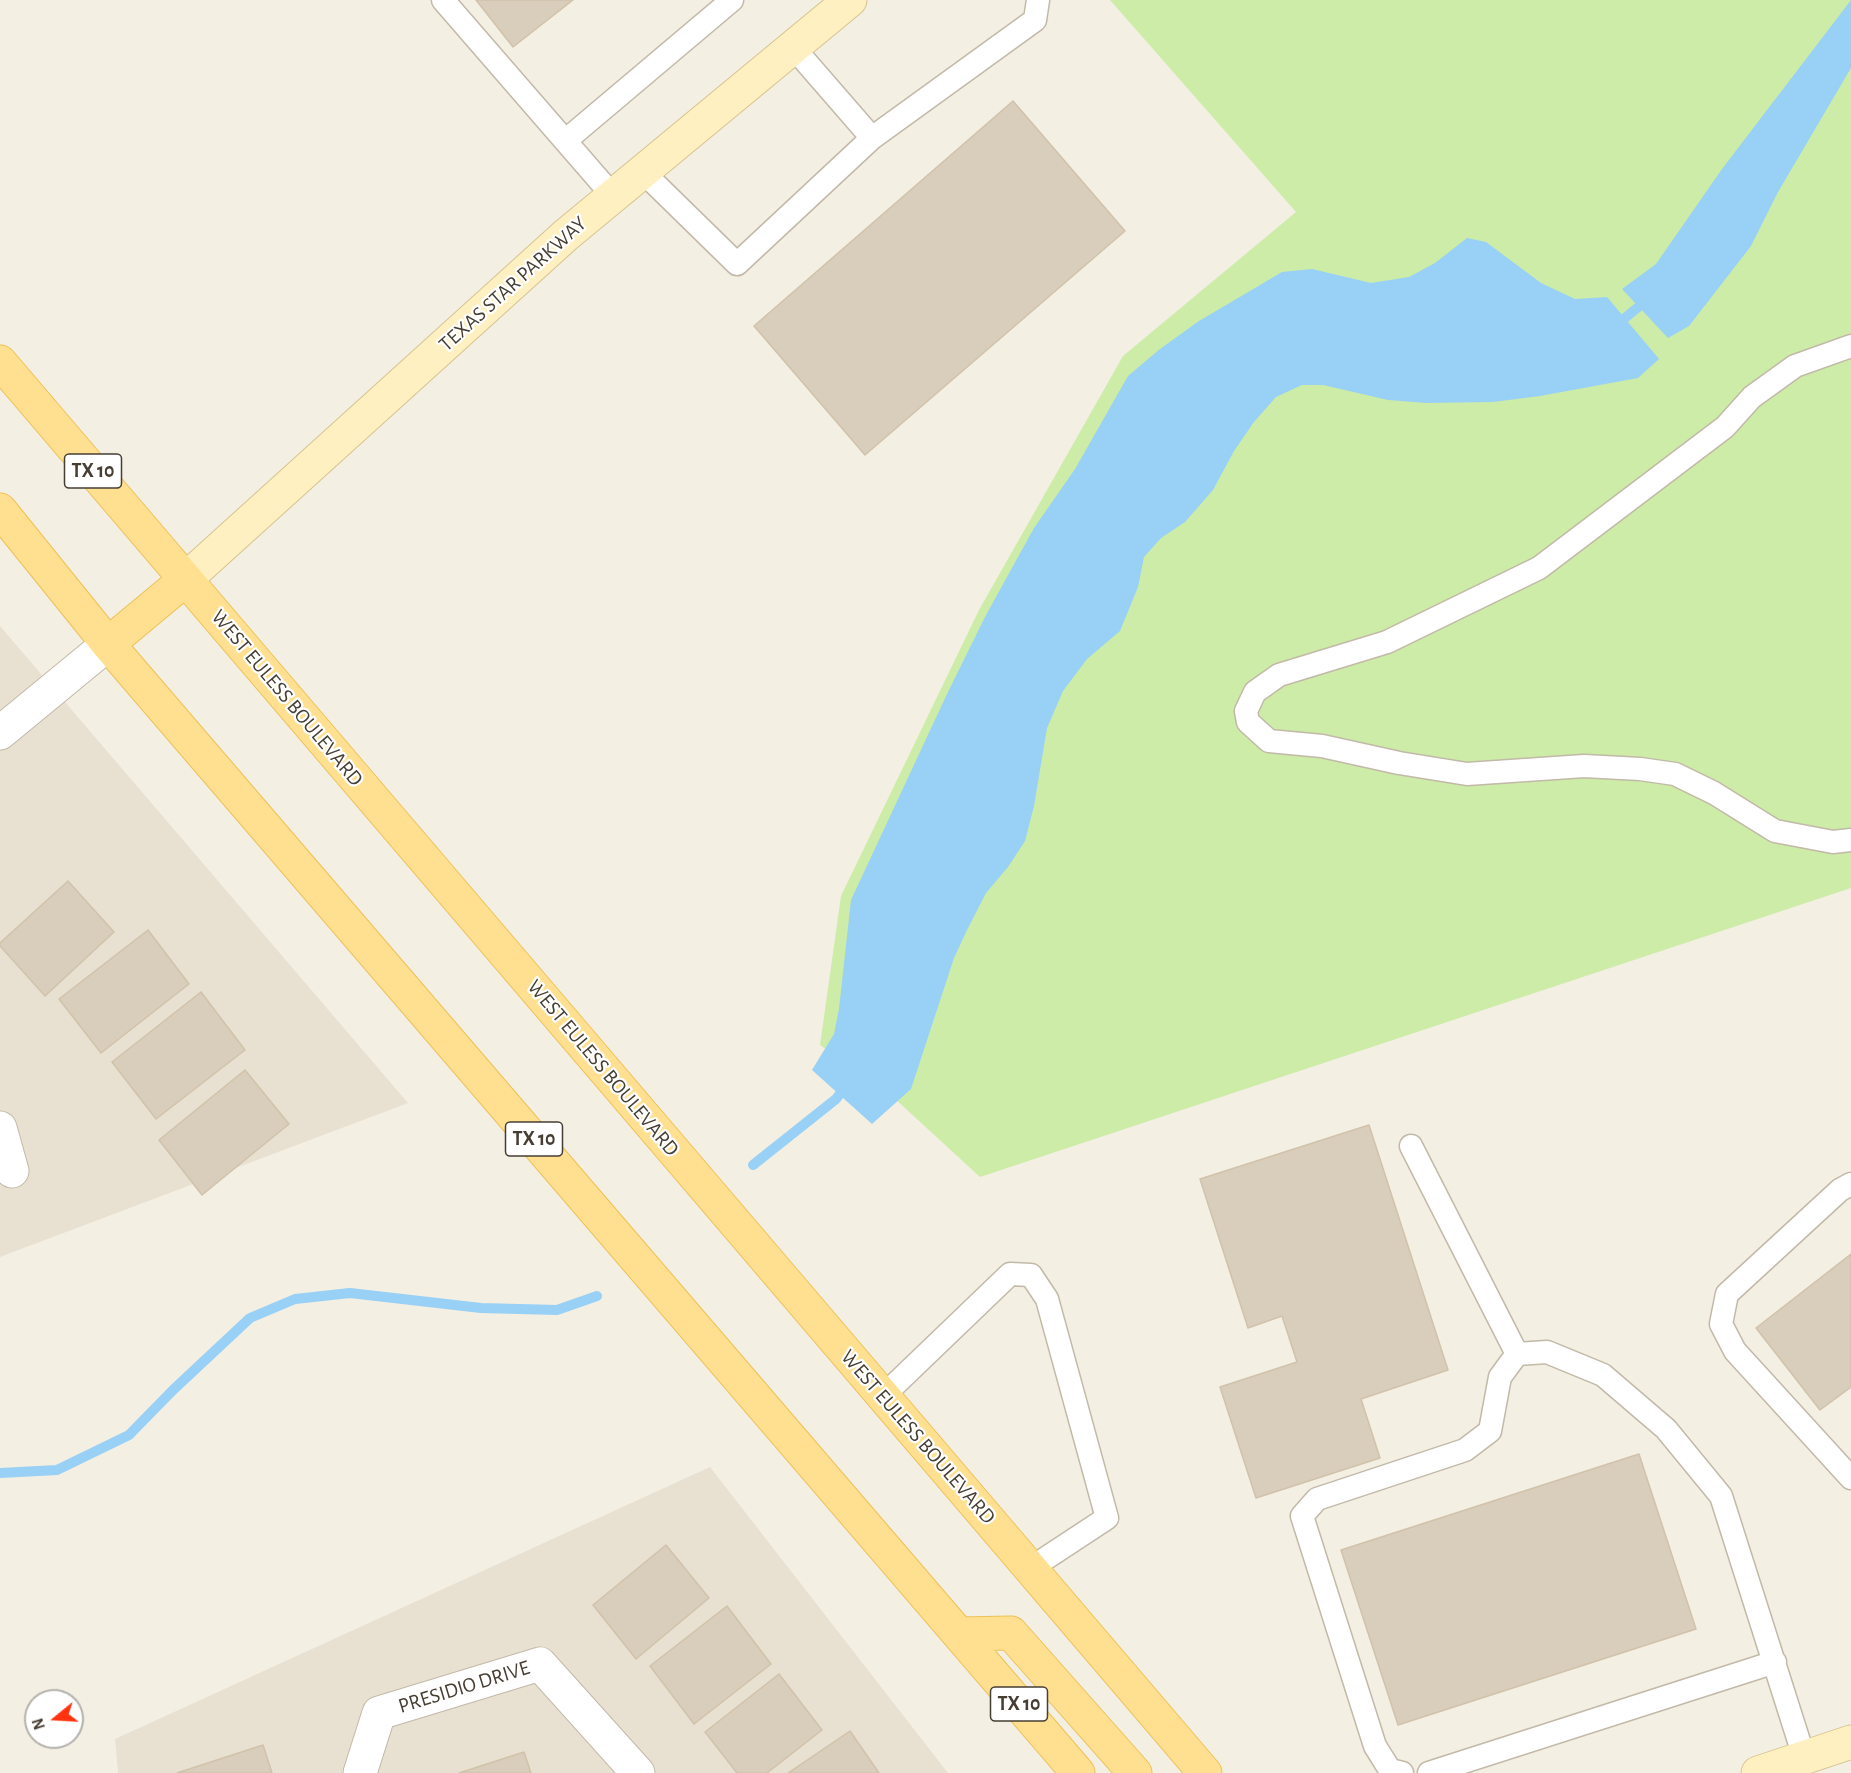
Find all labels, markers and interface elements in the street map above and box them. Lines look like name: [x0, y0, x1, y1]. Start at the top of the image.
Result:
street label: TEXAS STAR PARKWAY: [434, 211, 592, 357]
road number: TX 10: [64, 454, 122, 488]
street label: WEST EULESS BOULEVARD: [206, 604, 368, 792]
street label: WEST EULESS BOULEVARD: [522, 974, 684, 1162]
road number: TX 10: [506, 1122, 562, 1156]
street label: WEST EULESS BOULEVARD: [835, 1345, 1001, 1529]
street label: PRESIDIO DRIVE: [395, 1655, 533, 1719]
road number: TX 10: [990, 1687, 1048, 1721]
north arrow: [24, 1689, 84, 1749]
text: N: [29, 1716, 48, 1732]

